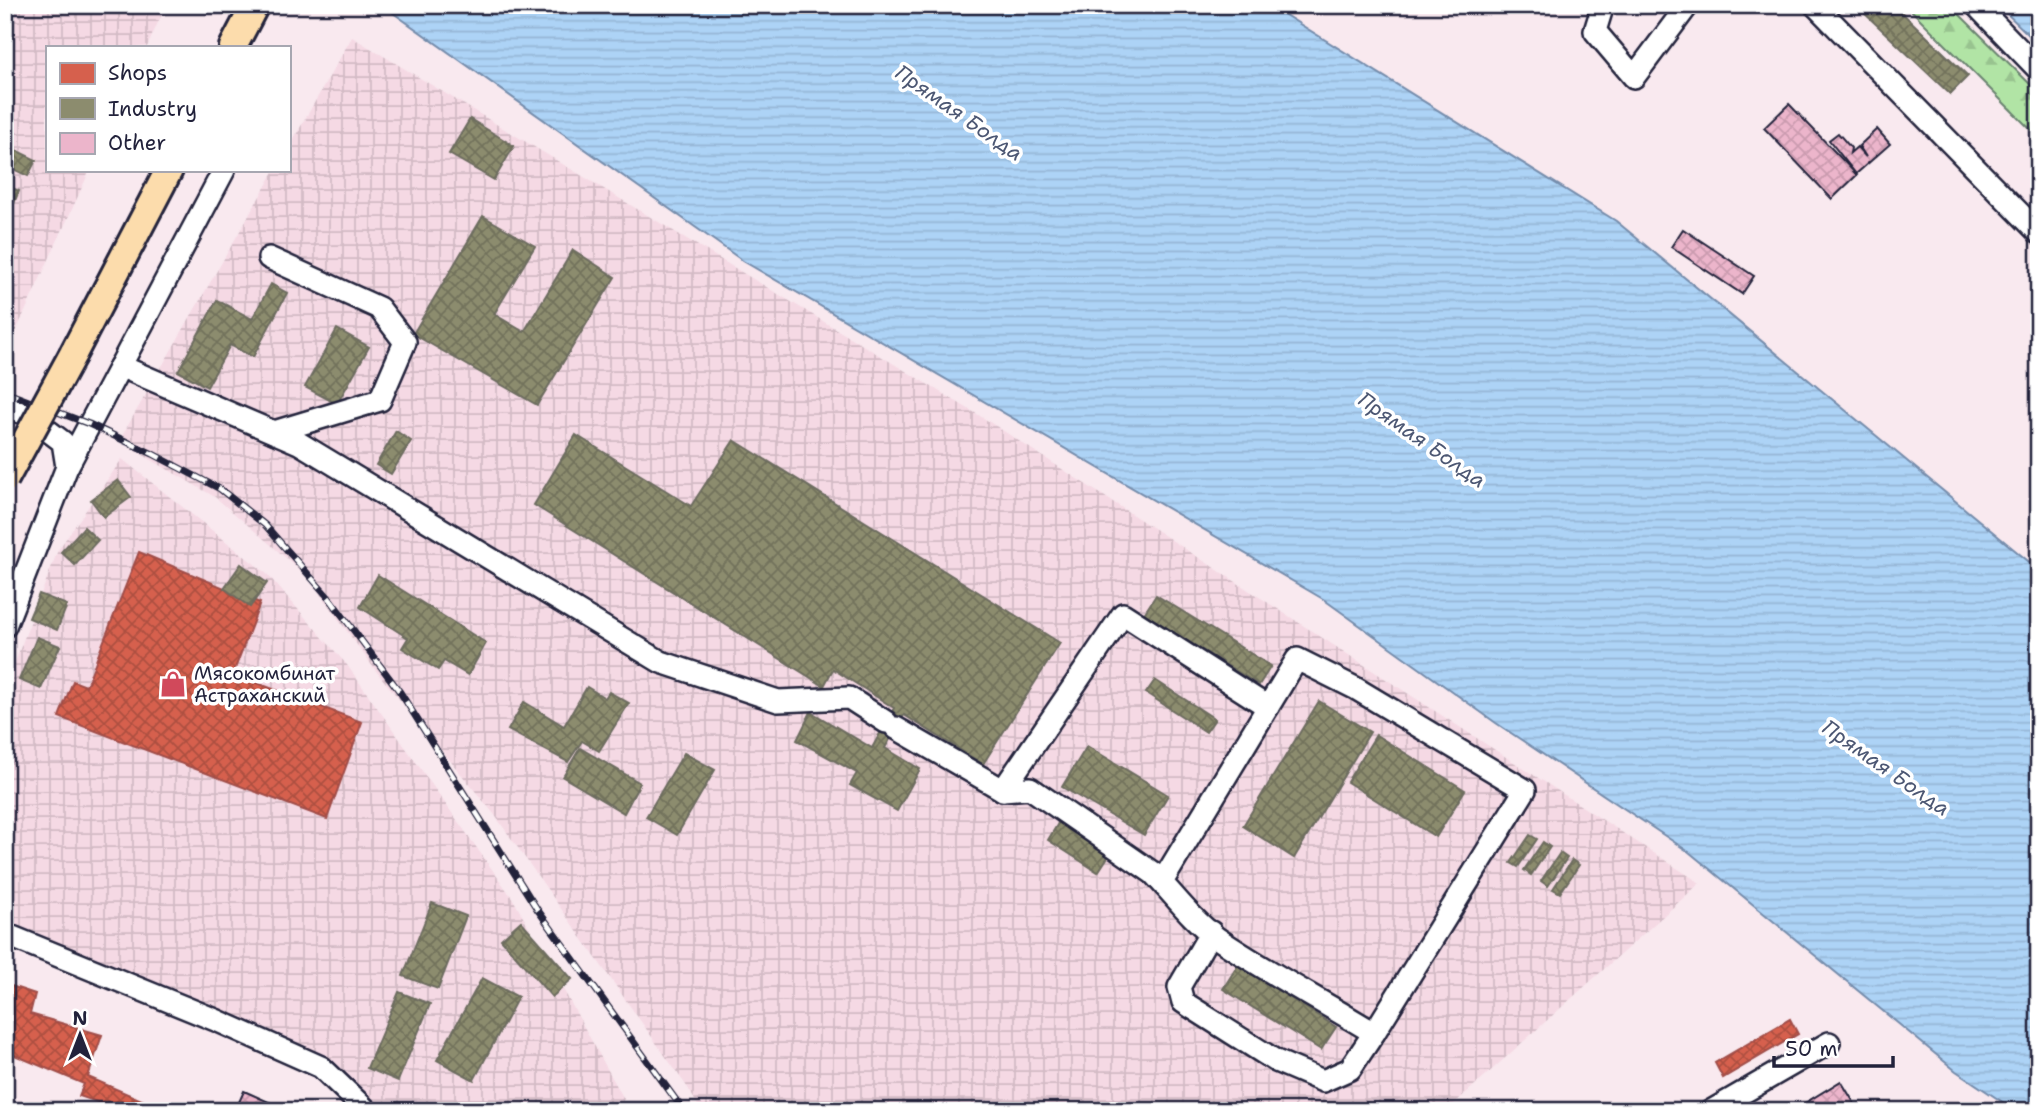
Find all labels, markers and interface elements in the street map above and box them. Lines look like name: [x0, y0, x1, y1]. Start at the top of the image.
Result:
legend: [46, 46, 290, 172]
text: Shops: [108, 59, 167, 87]
water label: Прямая Болда: [890, 59, 1028, 167]
text: Industry: [108, 95, 197, 123]
text: Other: [108, 129, 166, 157]
water label: Прямая Болда: [1353, 386, 1491, 494]
place label: Мясокомбинат Астраханский: [194, 661, 335, 708]
shop icon: Мясокомбинат Астраханский: [158, 669, 188, 699]
water label: Прямая Болда: [1817, 714, 1955, 822]
north arrow: [46, 1000, 116, 1070]
text: N: [72, 1006, 88, 1031]
scale bar: [1774, 1025, 1894, 1069]
text: 50 m: [1785, 1035, 1838, 1063]

